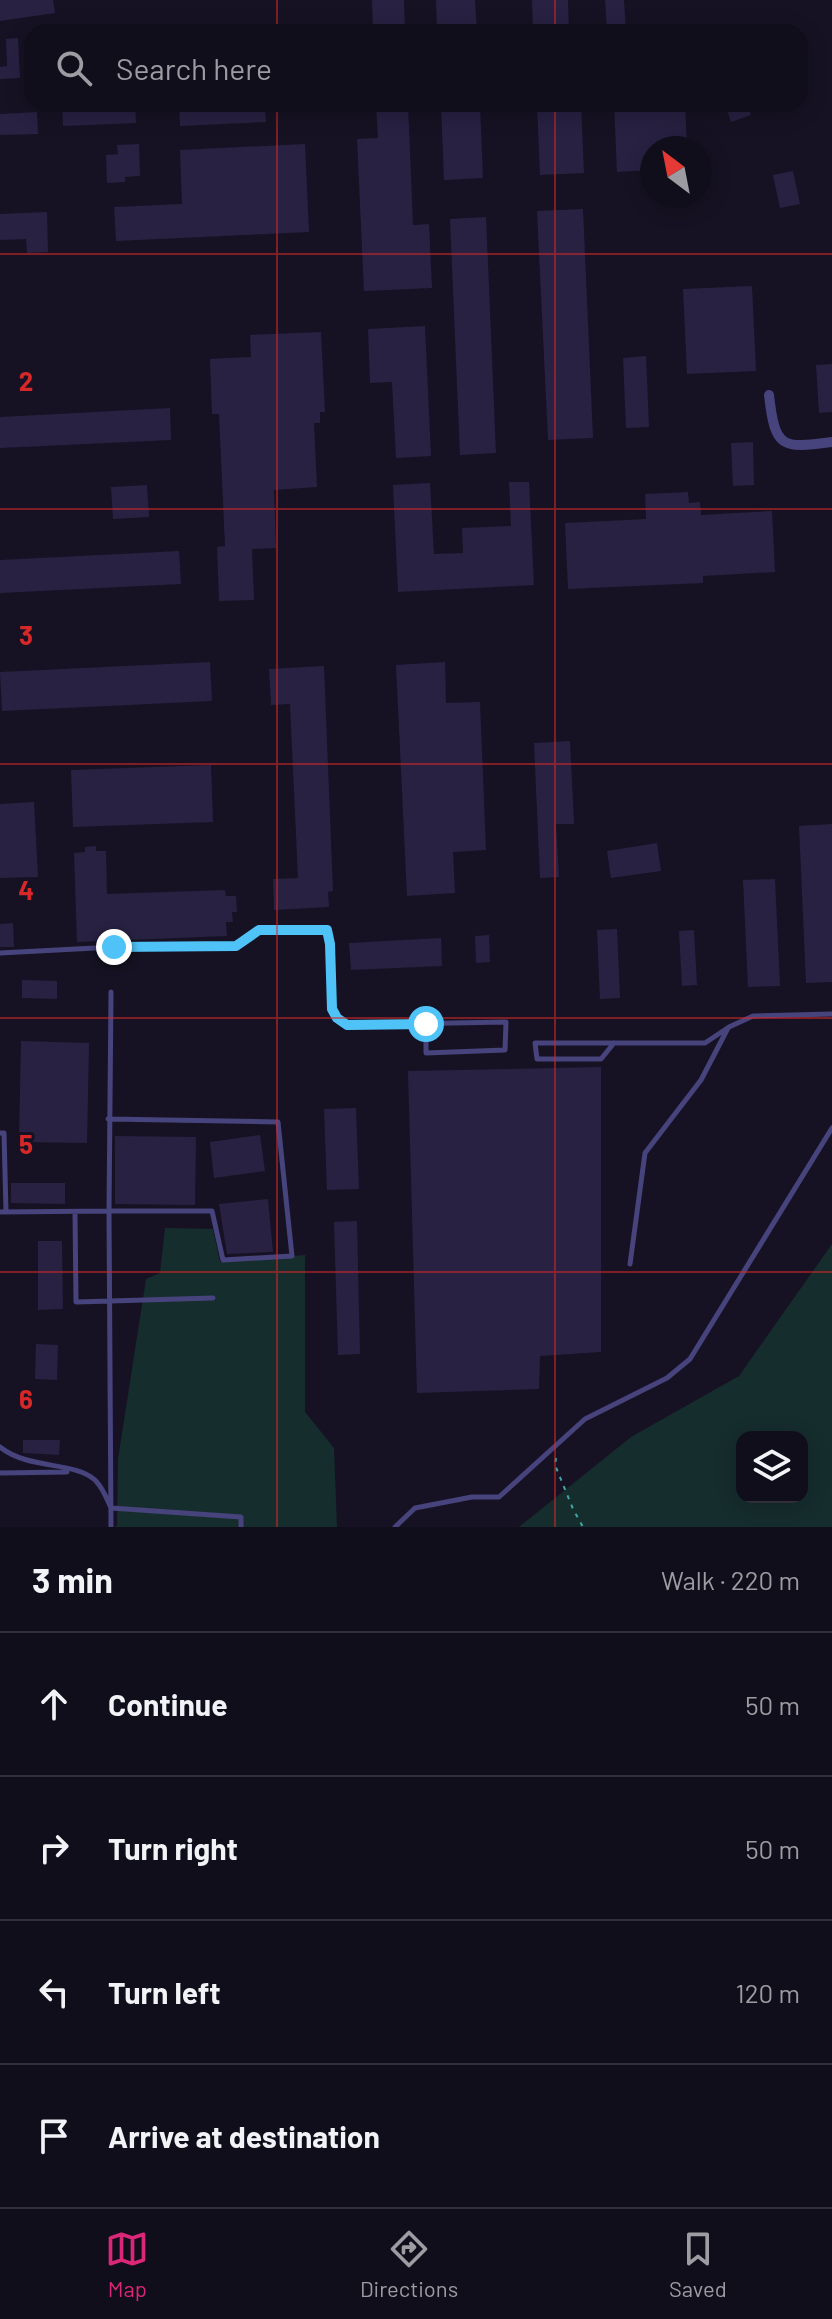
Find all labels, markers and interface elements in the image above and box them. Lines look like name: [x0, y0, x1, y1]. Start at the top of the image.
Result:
search box: [24, 24, 808, 112]
icon: search: [52, 46, 96, 90]
text: Search here: [116, 50, 272, 86]
north arrow: [640, 136, 712, 208]
text: 2: [19, 365, 33, 396]
text: 3: [19, 619, 33, 650]
text: 4: [18, 874, 34, 905]
route end: [96, 929, 132, 965]
route start: [408, 1006, 444, 1042]
text: 5: [19, 1128, 33, 1159]
text: 6: [19, 1383, 33, 1414]
map controls: [736, 1431, 808, 1503]
button: layers: [736, 1431, 808, 1503]
text: 3 min: [32, 1559, 113, 1600]
text: Walk · 220 m: [661, 1564, 800, 1595]
icon: ahead: [32, 1682, 76, 1726]
text: Continue: [108, 1686, 228, 1722]
text: 50 m: [745, 1689, 800, 1720]
icon: right: [32, 1826, 76, 1870]
text: Turn right: [108, 1830, 238, 1866]
text: 50 m: [745, 1833, 800, 1864]
icon: left: [32, 1970, 76, 2014]
text: Turn left: [108, 1974, 221, 2010]
text: 120 m: [736, 1977, 800, 2008]
icon: arrive: [32, 2114, 76, 2158]
text: Arrive at destination: [108, 2118, 380, 2154]
tab: Map: [105, 2227, 149, 2301]
tab: Directions: [360, 2227, 458, 2301]
tab: Saved: [669, 2227, 727, 2301]

